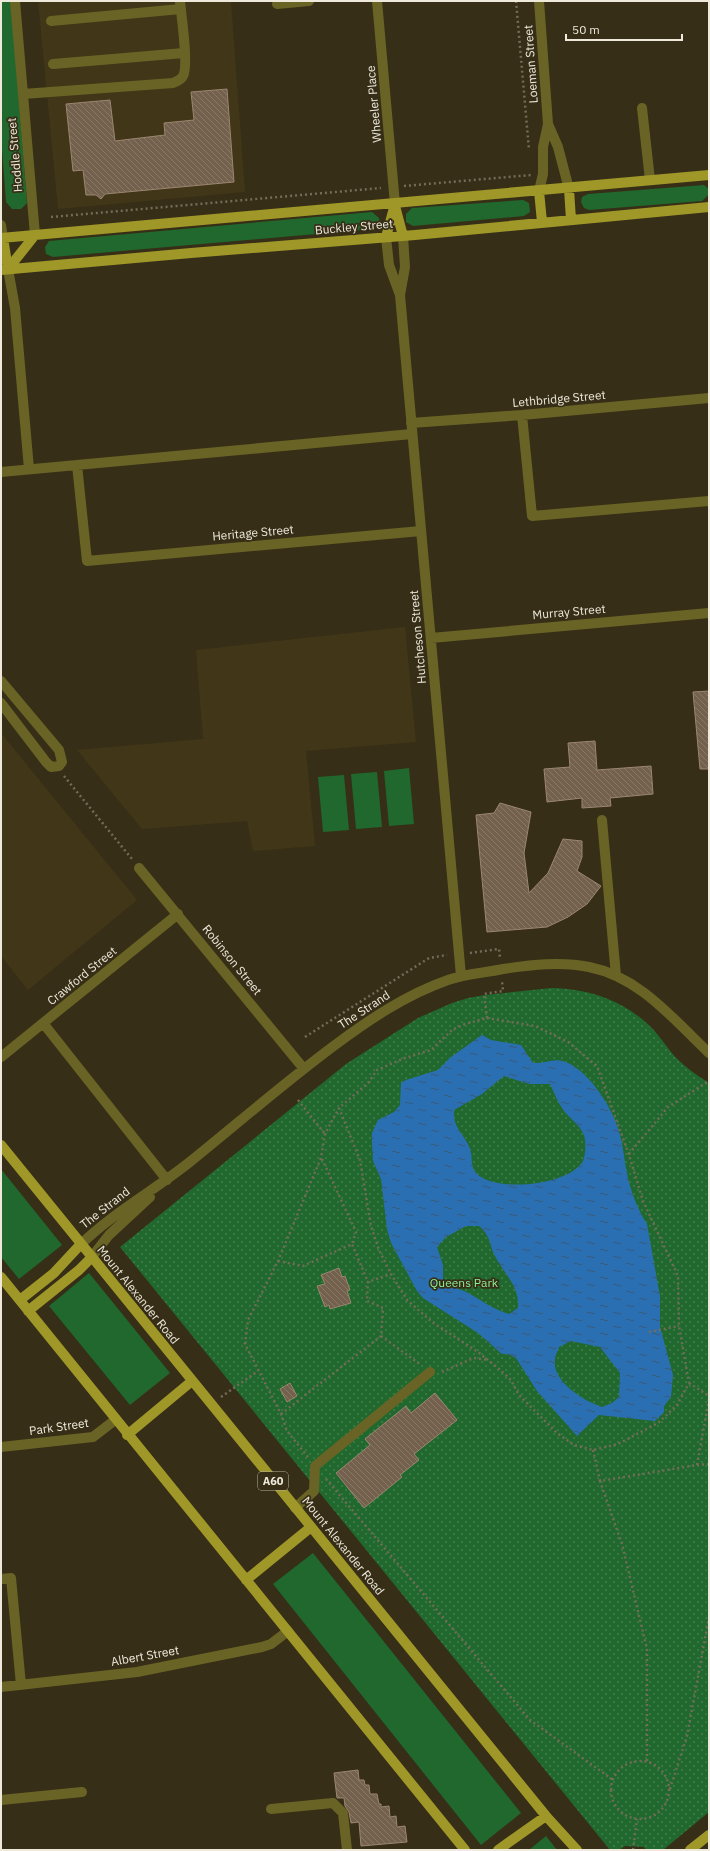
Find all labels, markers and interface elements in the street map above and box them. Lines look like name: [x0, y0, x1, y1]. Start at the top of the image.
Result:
scale bar: [566, 16, 682, 42]
text: 50 m: [572, 22, 600, 37]
street label: Loeman Street: [520, 24, 541, 104]
street label: Wheeler Place: [363, 64, 384, 143]
street label: Hoddle Street: [4, 117, 25, 193]
street label: Buckley Street: [314, 216, 394, 237]
street label: Lethbridge Street: [512, 387, 606, 410]
street label: Heritage Street: [212, 521, 294, 544]
street label: Hutcheson Street: [406, 590, 429, 685]
street label: Murray Street: [532, 601, 606, 622]
street label: Robinson Street: [199, 921, 265, 998]
street label: Crawford Street: [44, 943, 119, 1008]
street label: The Strand: [335, 987, 392, 1032]
street label: The Strand: [77, 1184, 132, 1232]
street label: Mount Alexander Road: [94, 1242, 183, 1347]
park label: Queens Park: [430, 1275, 499, 1290]
street label: Park Street: [28, 1415, 90, 1438]
road number: A60: [258, 1472, 288, 1490]
street label: Mount Alexander Road: [299, 1493, 388, 1598]
street label: Albert Street: [110, 1642, 180, 1669]

